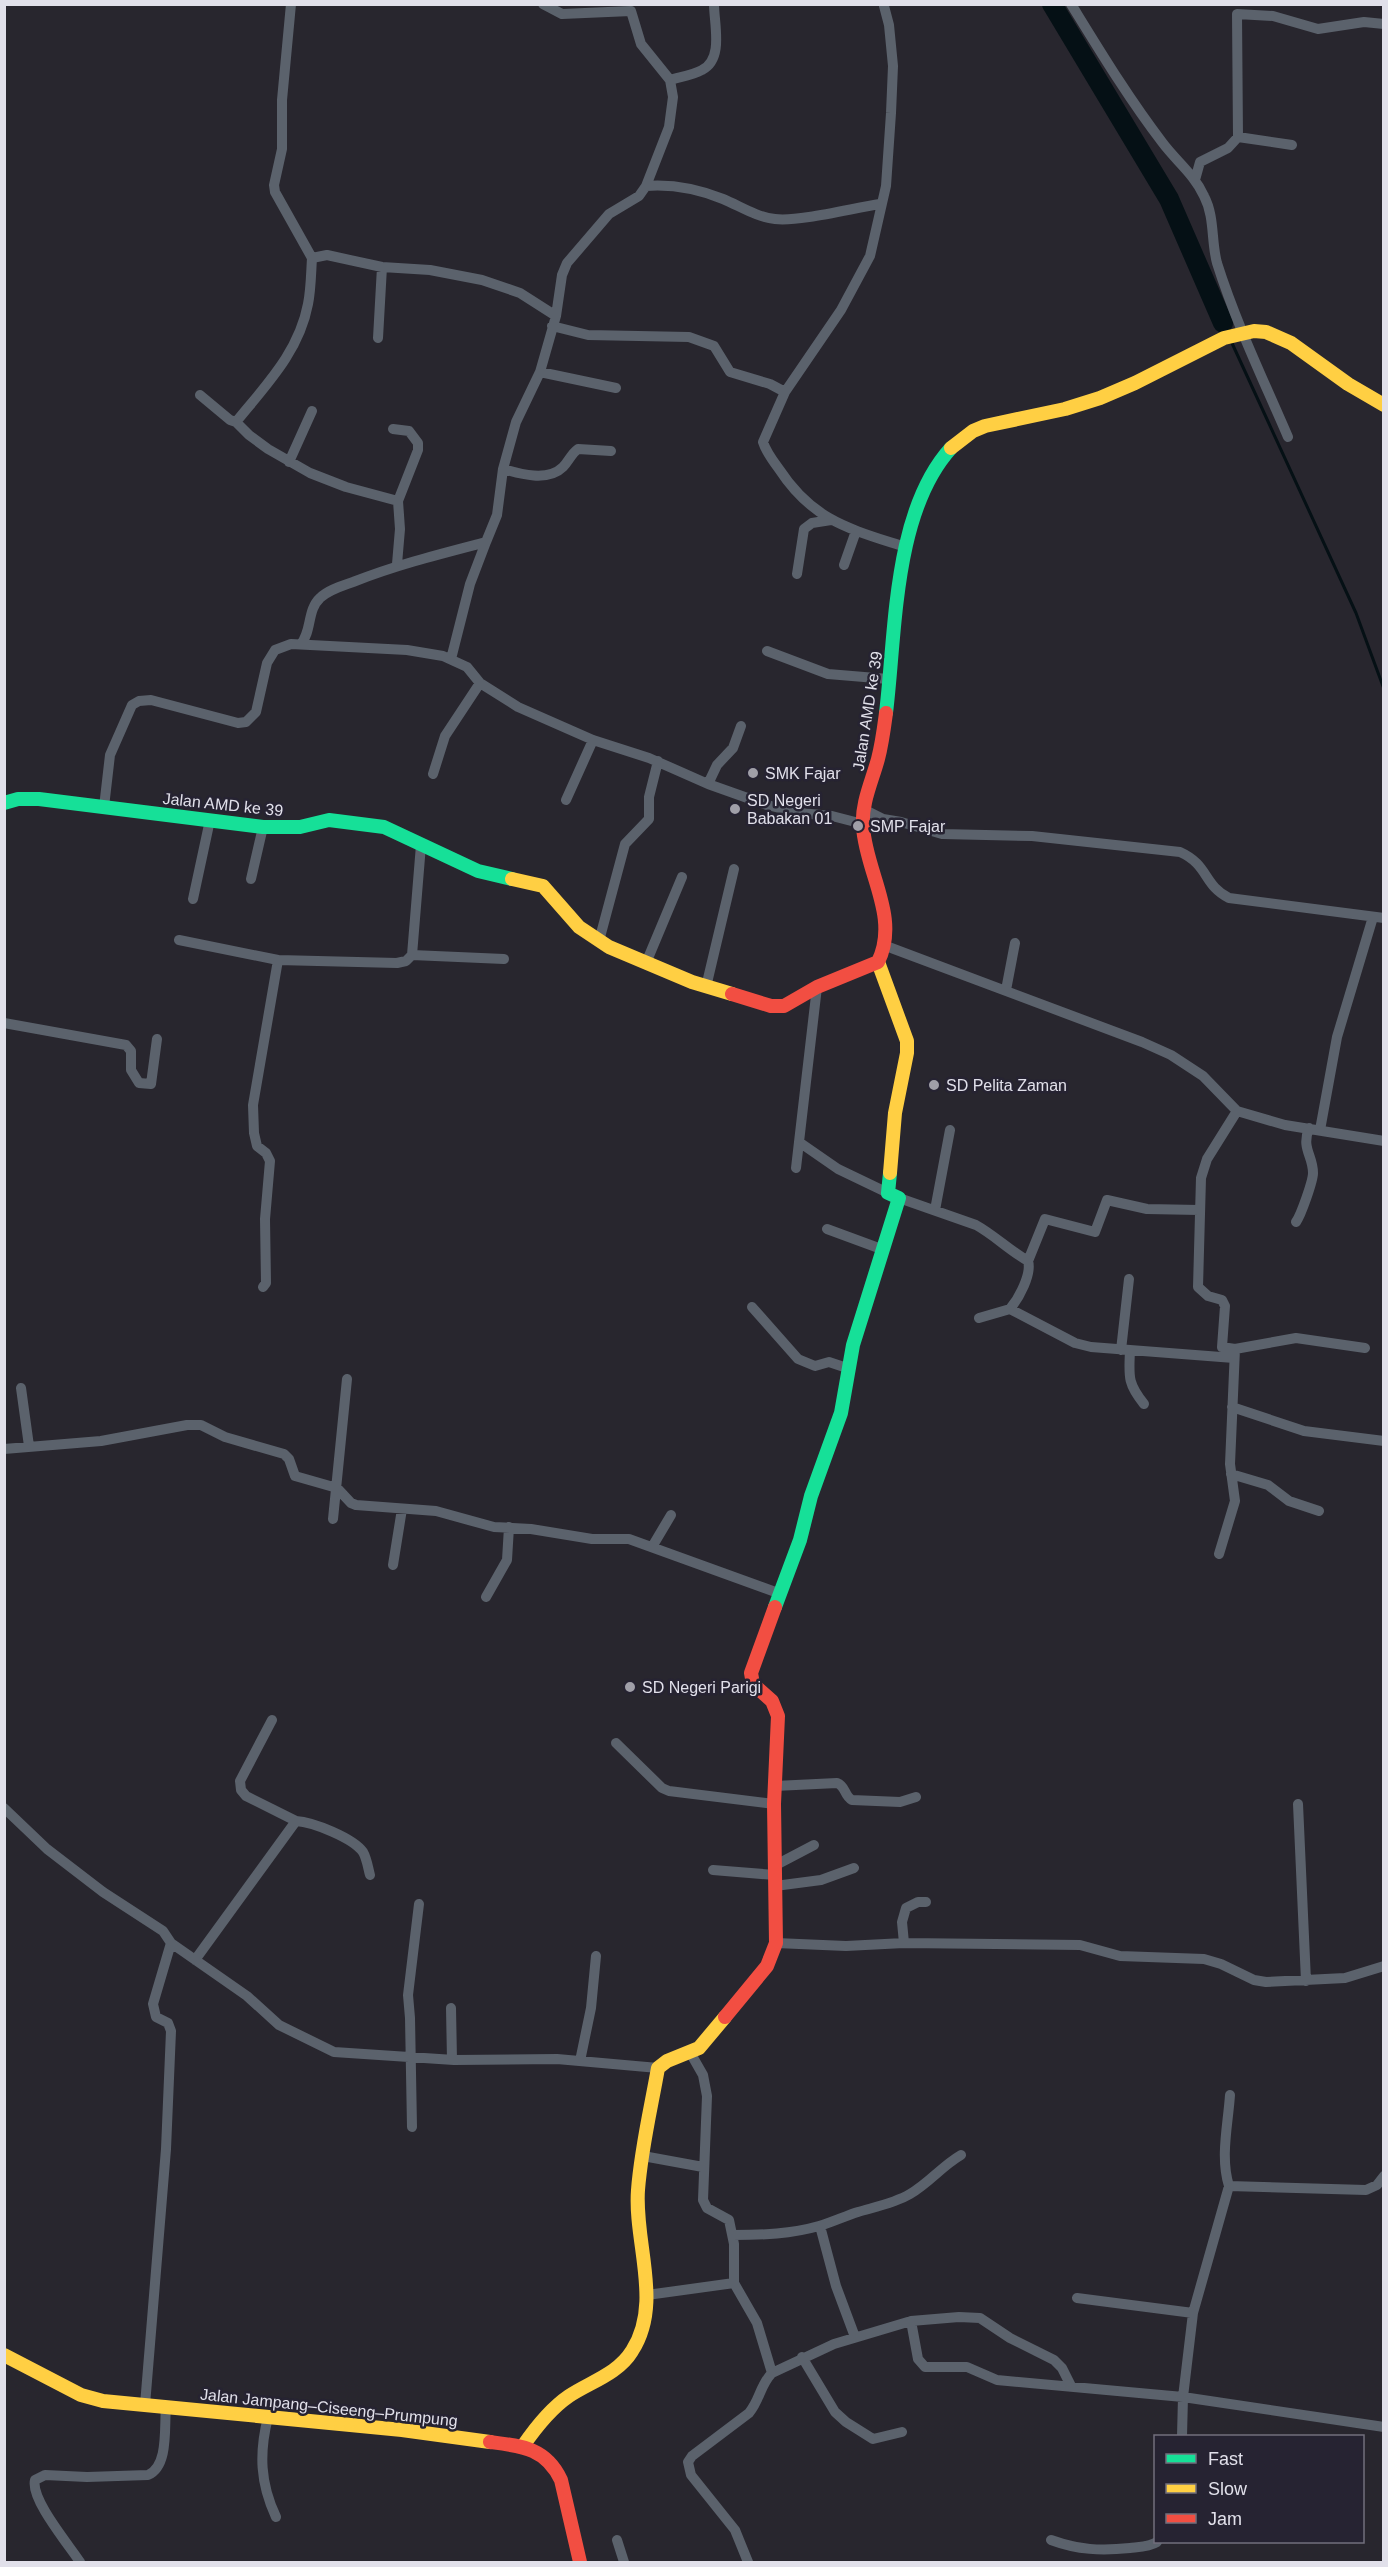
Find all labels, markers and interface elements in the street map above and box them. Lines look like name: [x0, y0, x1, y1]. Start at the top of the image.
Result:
street label: Jalan AMD ke 39: [850, 650, 885, 772]
place label: SMK Fajar: [765, 765, 841, 782]
marker: SMK Fajar: [746, 766, 760, 780]
street label: Jalan AMD ke 39: [162, 790, 284, 819]
place label: SD Negeri Babakan 01: [747, 792, 833, 827]
marker: SD Negeri Babakan 01: [728, 802, 742, 816]
place label: SMP Fajar: [870, 818, 946, 835]
marker: SMP Fajar: [851, 819, 865, 833]
place label: SD Pelita Zaman: [946, 1077, 1067, 1094]
marker: SD Pelita Zaman: [927, 1078, 941, 1092]
place label: SD Negeri Parigi: [642, 1679, 761, 1696]
marker: SD Negeri Parigi: [623, 1680, 637, 1694]
street label: Jalan Jampang–Ciseeng–Prumpung: [199, 2386, 459, 2429]
legend: [1154, 2435, 1364, 2543]
text: Fast: [1208, 2449, 1243, 2469]
text: Slow: [1208, 2479, 1248, 2499]
text: Jam: [1208, 2509, 1242, 2529]

